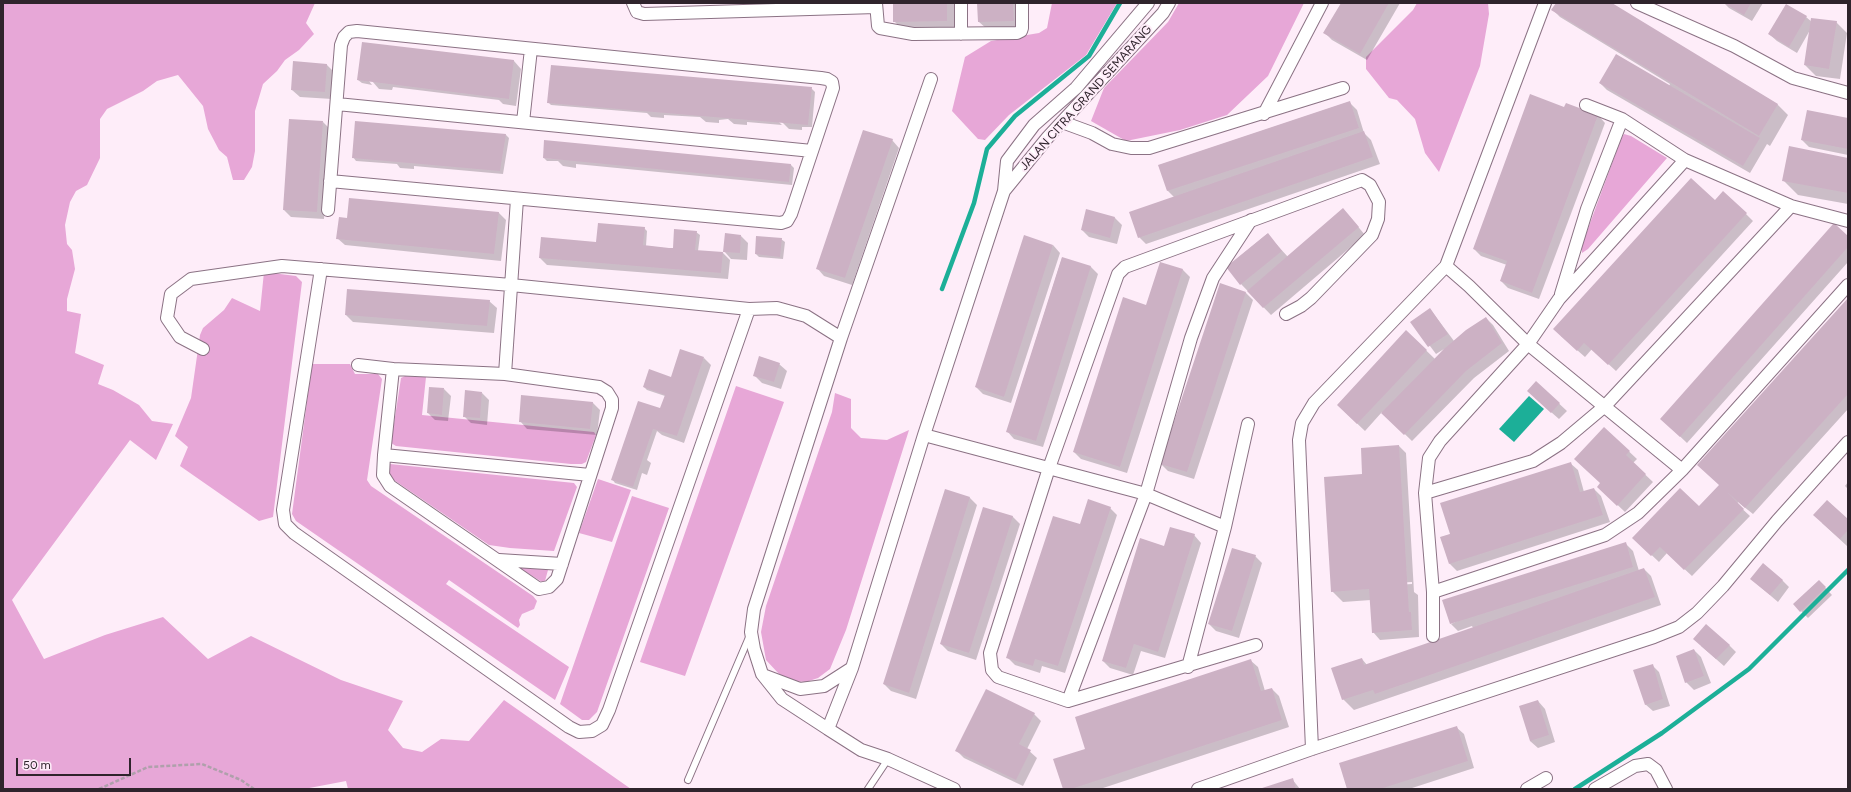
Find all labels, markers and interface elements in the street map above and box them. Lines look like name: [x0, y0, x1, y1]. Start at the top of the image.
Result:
street label: JALAN CITRA GRAND SEMARANG: [1017, 23, 1155, 173]
scale bar: [18, 750, 133, 776]
text: 50 m: [23, 758, 51, 772]

